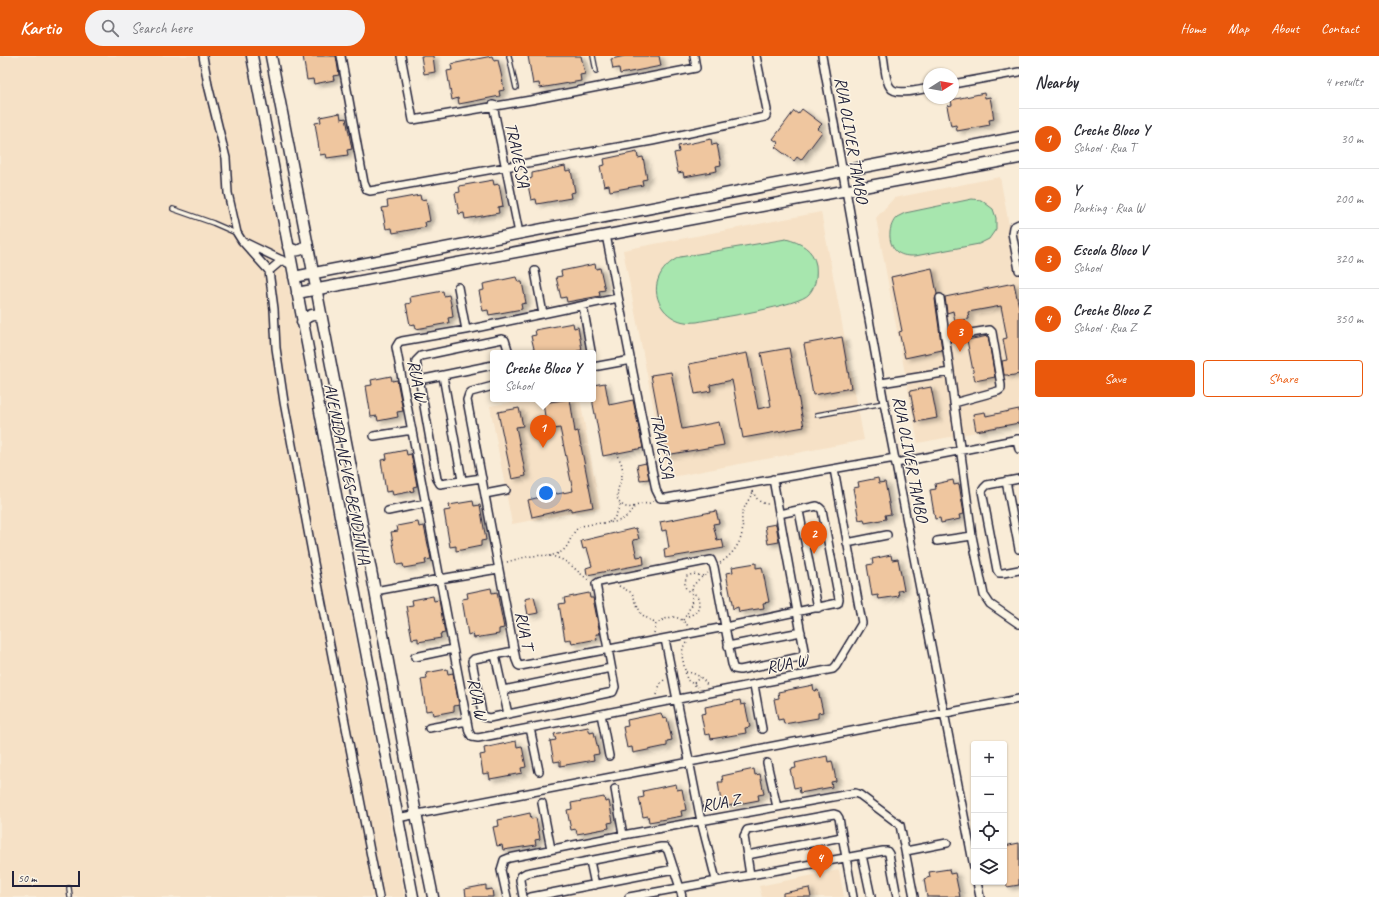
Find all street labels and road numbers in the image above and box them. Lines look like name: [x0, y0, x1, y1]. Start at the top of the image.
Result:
street label: RUA OLIVER TAMBO: [830, 75, 873, 207]
street label: TRAVESSA: [500, 121, 535, 190]
street label: RUA W: [403, 359, 432, 405]
street label: AVENIDA NEVES BENDINHA: [320, 382, 375, 567]
street label: RUA OLIVER TAMBO: [888, 394, 933, 526]
street label: TRAVESSA: [646, 412, 679, 481]
street label: RUA T: [511, 610, 539, 655]
street label: RUA W: [765, 649, 811, 678]
street label: RUA W: [463, 677, 492, 723]
street label: RUA Z: [700, 788, 744, 816]

